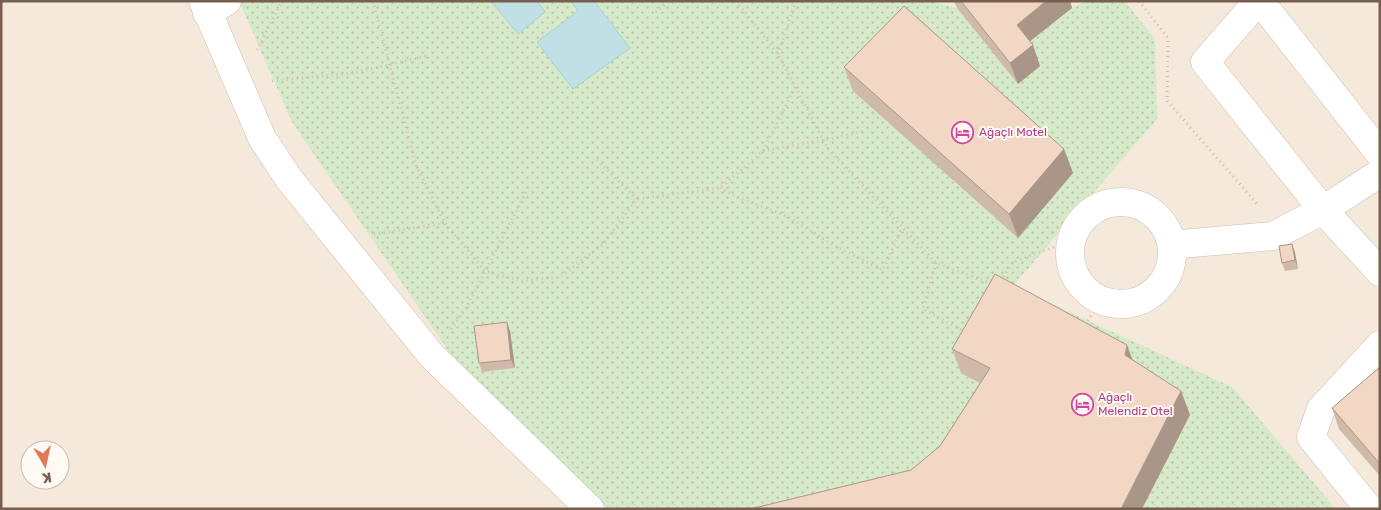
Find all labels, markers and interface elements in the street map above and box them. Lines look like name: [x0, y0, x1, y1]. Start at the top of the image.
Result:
hotel icon: Ağaçlı Motel: [951, 120, 975, 144]
place label: Ağaçlı Motel: [979, 125, 1047, 139]
place label: Ağaçlı Melendiz Otel: [1098, 390, 1173, 418]
hotel icon: Ağaçlı Melendiz Otel: [1070, 392, 1094, 416]
north arrow: [20, 440, 70, 490]
text: K: [40, 468, 53, 487]

